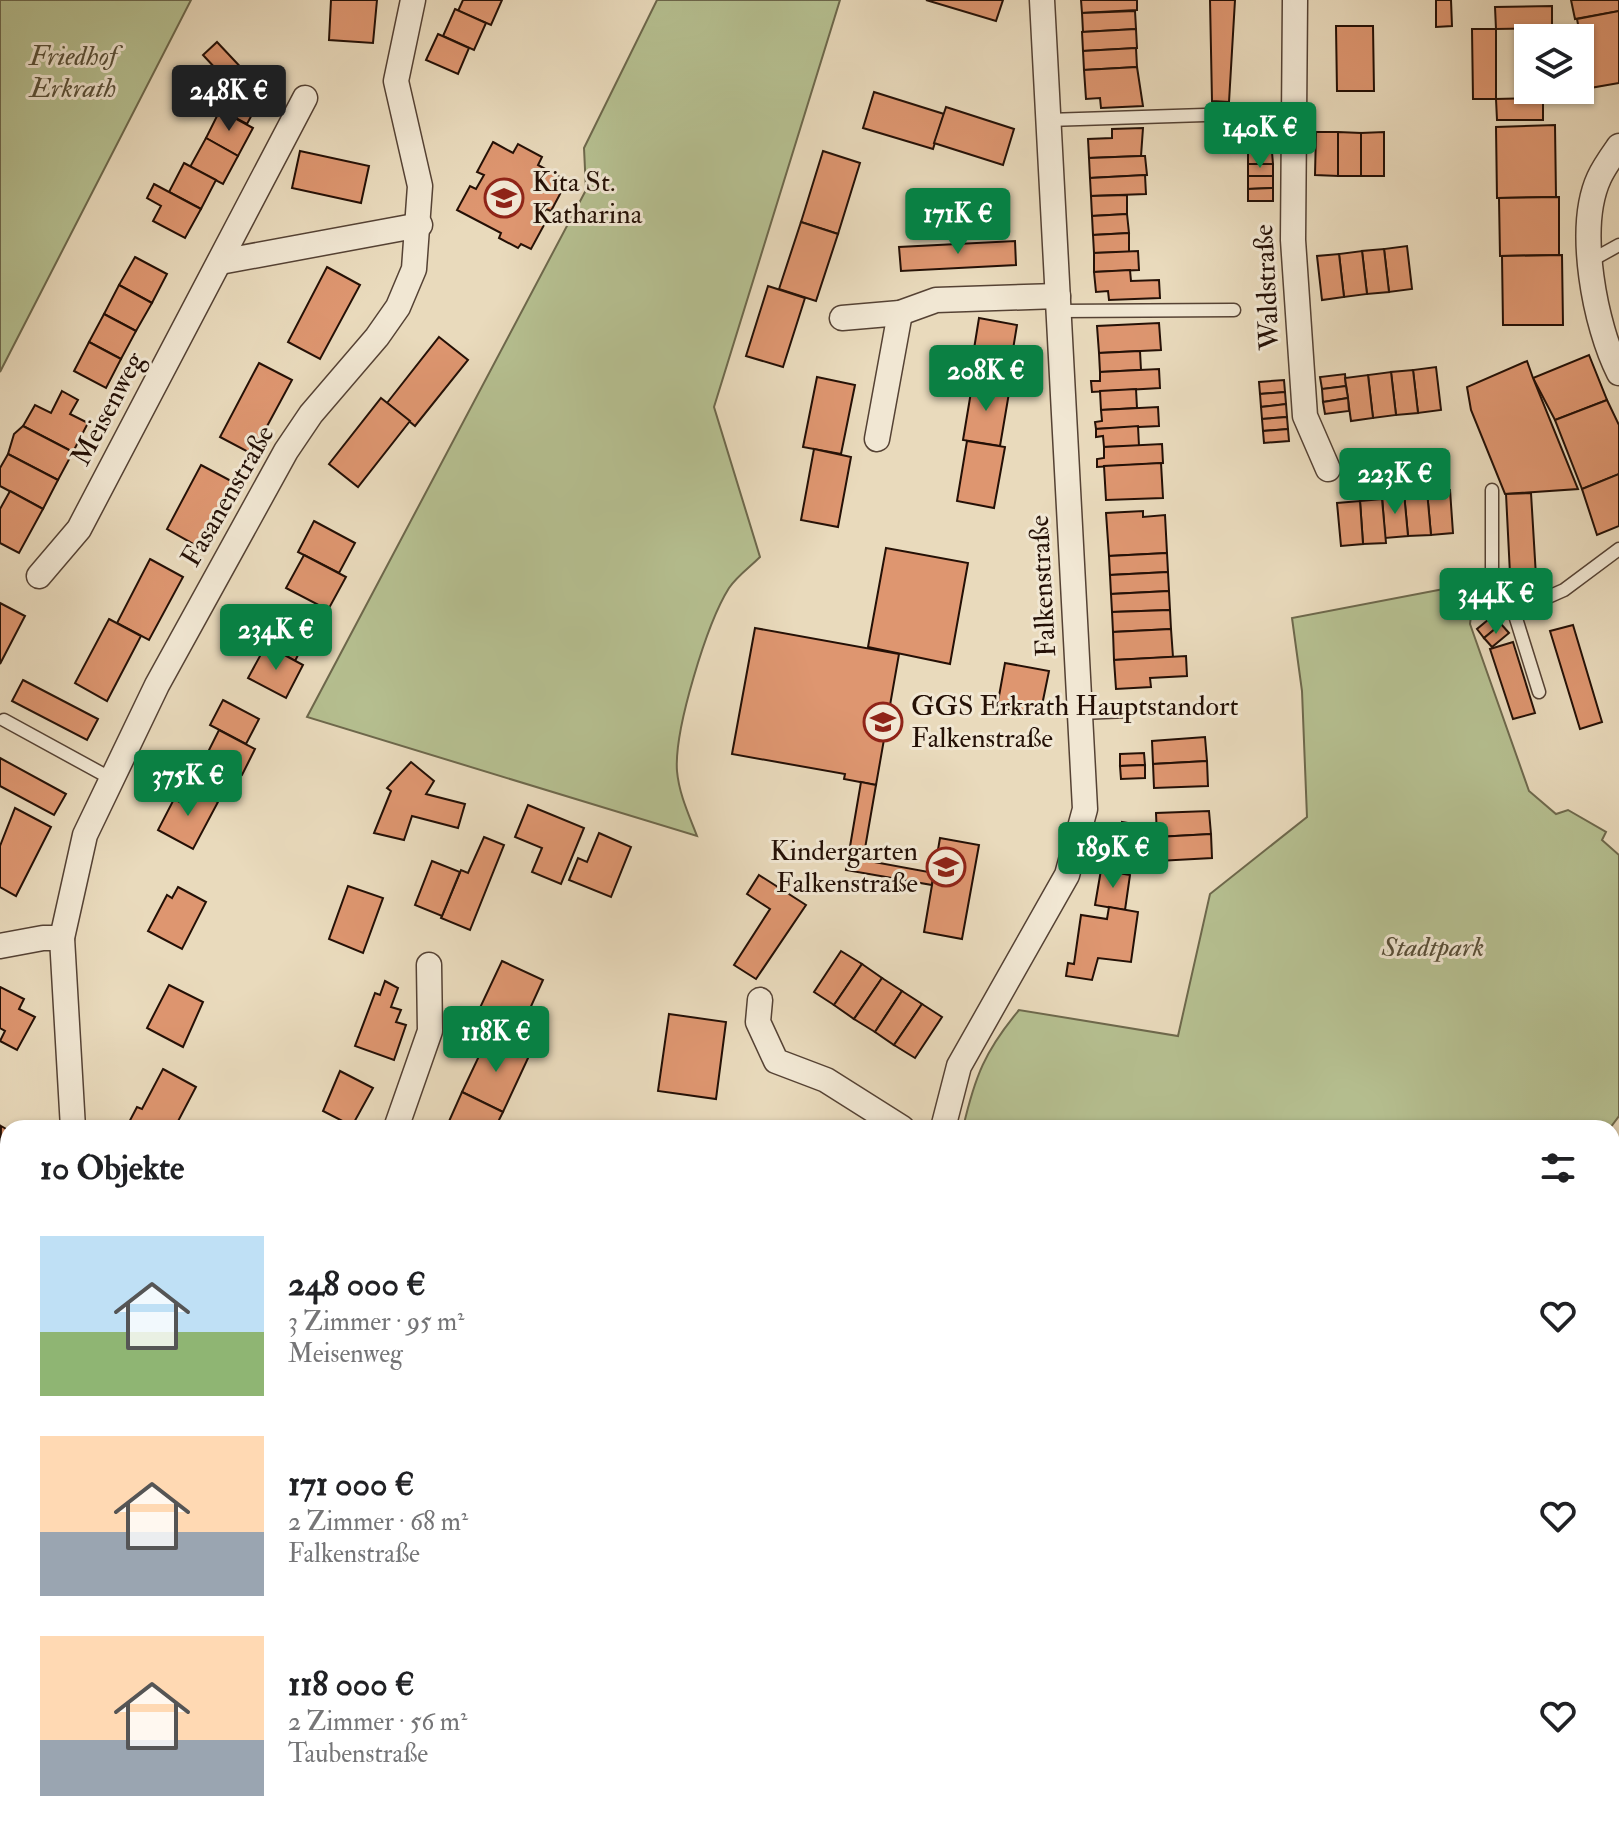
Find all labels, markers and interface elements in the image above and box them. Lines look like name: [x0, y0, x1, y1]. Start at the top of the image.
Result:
map controls: [1514, 24, 1594, 104]
button: layers: [1514, 24, 1594, 104]
park label: Friedhof Erkrath: [27, 39, 124, 106]
pin: 248K €: [164, 65, 294, 133]
text: 248K €: [190, 75, 268, 107]
pin: 140K €: [1195, 102, 1325, 170]
text: 140K €: [1222, 112, 1298, 144]
place label: Kita St. Katharina: [532, 165, 643, 232]
school or university icon: Kita St. Katharina: [483, 177, 525, 219]
pin: 171K €: [893, 188, 1023, 256]
text: 171K €: [923, 198, 993, 230]
street label: Waldstraße: [1246, 223, 1288, 352]
street label: Meisenweg: [64, 345, 153, 472]
pin: 208K €: [921, 345, 1051, 413]
text: 208K €: [947, 355, 1025, 387]
street label: Fasanenstraße: [173, 419, 283, 573]
pin: 223K €: [1330, 448, 1460, 516]
text: 223K €: [1357, 458, 1433, 490]
street label: Falkenstraße: [1022, 514, 1064, 658]
pin: 344K €: [1431, 568, 1561, 636]
text: 344K €: [1458, 578, 1534, 610]
pin: 234K €: [211, 604, 341, 672]
text: 234K €: [238, 614, 314, 646]
place label: GGS Erkrath Hauptstandort Falkenstraße: [911, 689, 1239, 756]
school or university icon: GGS Erkrath Hauptstandort Falkenstraße: [862, 701, 904, 743]
pin: 375K €: [123, 750, 253, 818]
text: 375K €: [152, 760, 224, 792]
pin: 189K €: [1048, 822, 1178, 890]
text: 189K €: [1076, 832, 1150, 864]
place label: Kindergarten Falkenstraße: [770, 834, 918, 901]
school or university icon: Kindergarten Falkenstraße: [925, 846, 967, 888]
park label: Stadtpark: [1381, 930, 1484, 965]
pin: 118K €: [431, 1006, 561, 1074]
text: 118K €: [461, 1016, 531, 1048]
icon: filters: [1536, 1146, 1580, 1190]
text: 10 Objekte: [40, 1147, 184, 1190]
text: 248 000 €: [288, 1263, 426, 1306]
icon: home: [104, 1268, 200, 1364]
icon: heart: [1536, 1294, 1580, 1338]
text: 3 Zimmer · 95 m²: [288, 1306, 464, 1338]
text: Meisenweg: [288, 1338, 403, 1370]
text: 171 000 €: [288, 1463, 414, 1506]
icon: home: [104, 1468, 200, 1564]
icon: heart: [1536, 1494, 1580, 1538]
text: 2 Zimmer · 68 m²: [288, 1506, 468, 1538]
text: Falkenstraße: [288, 1538, 420, 1570]
text: 118 000 €: [288, 1663, 415, 1706]
icon: home: [104, 1668, 200, 1764]
icon: heart: [1536, 1694, 1580, 1738]
text: 2 Zimmer · 56 m²: [288, 1706, 467, 1738]
text: Taubenstraße: [288, 1738, 428, 1770]

